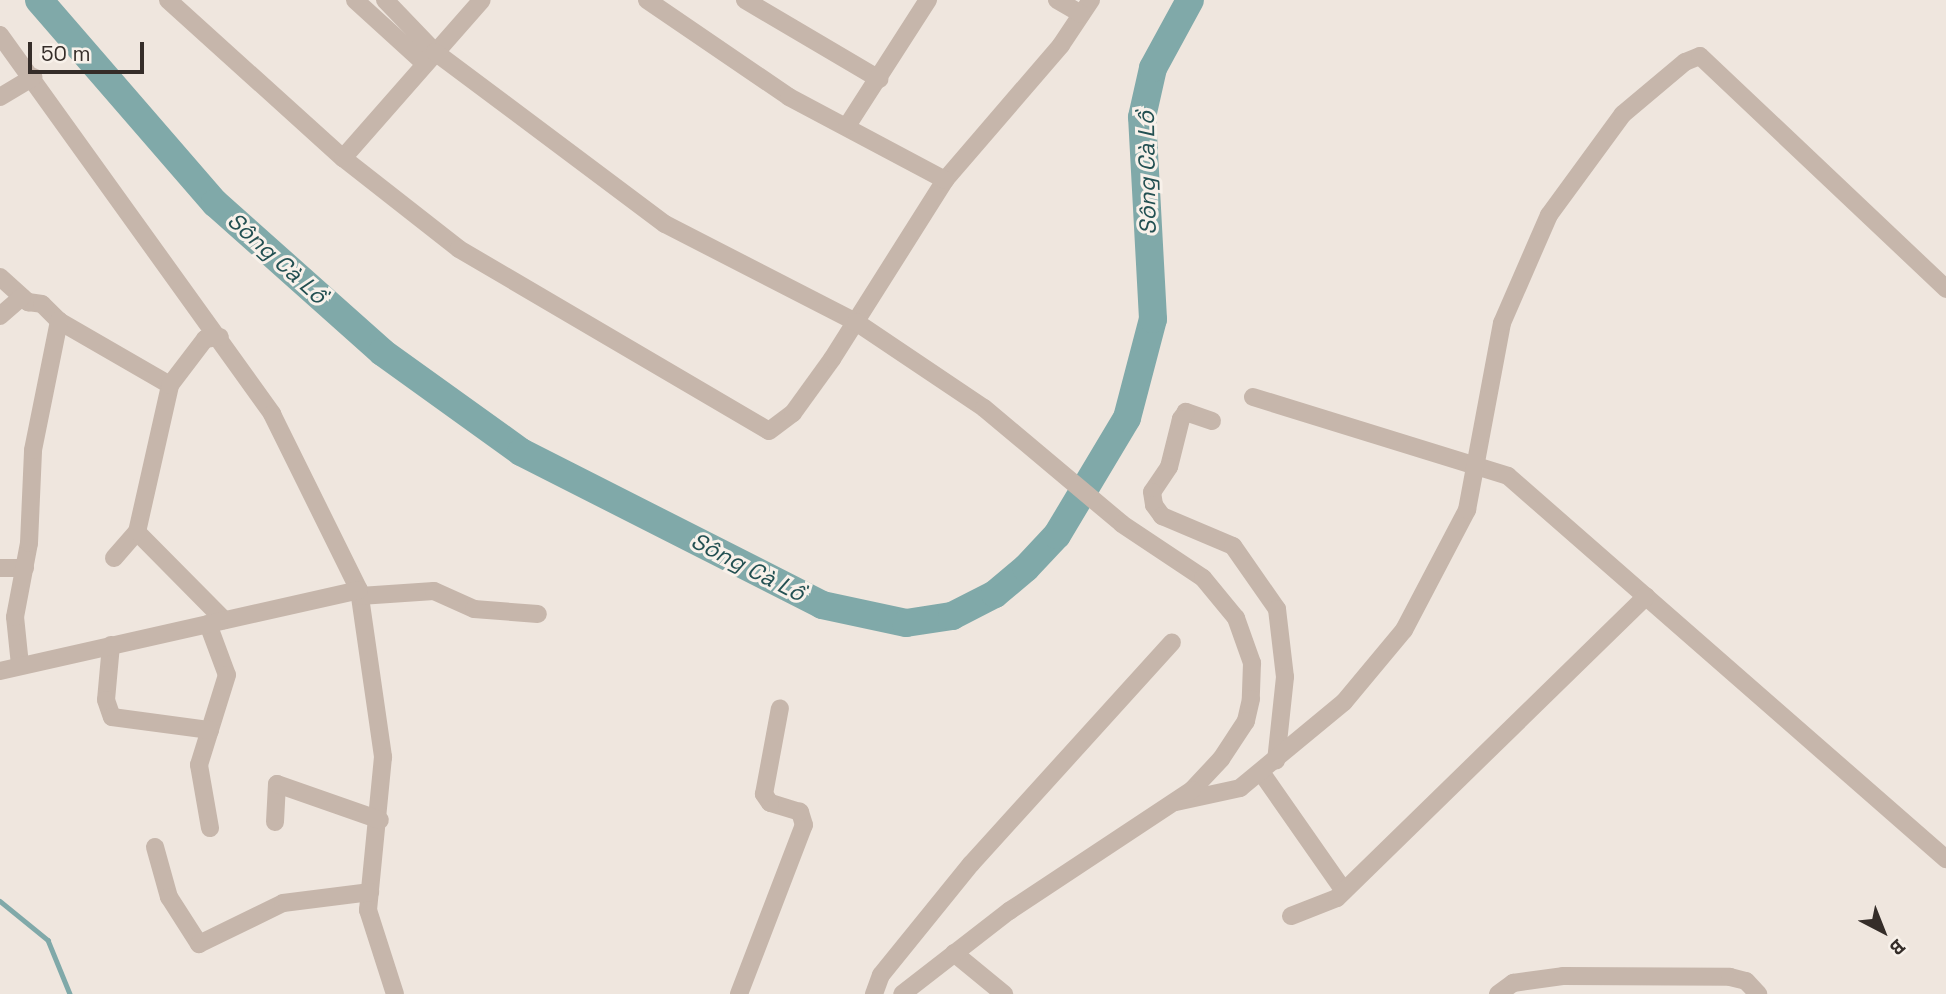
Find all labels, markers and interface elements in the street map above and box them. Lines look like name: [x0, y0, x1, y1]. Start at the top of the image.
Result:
scale bar: [32, 28, 147, 72]
text: 50 m: [41, 40, 91, 67]
water label: Sông Cà Lồ: [1132, 111, 1162, 235]
water label: Sông Cà Lồ: [222, 206, 332, 310]
water label: Sông Cà Lồ: [687, 527, 809, 607]
north arrow: [1848, 896, 1918, 966]
text: B: [1884, 933, 1910, 960]

